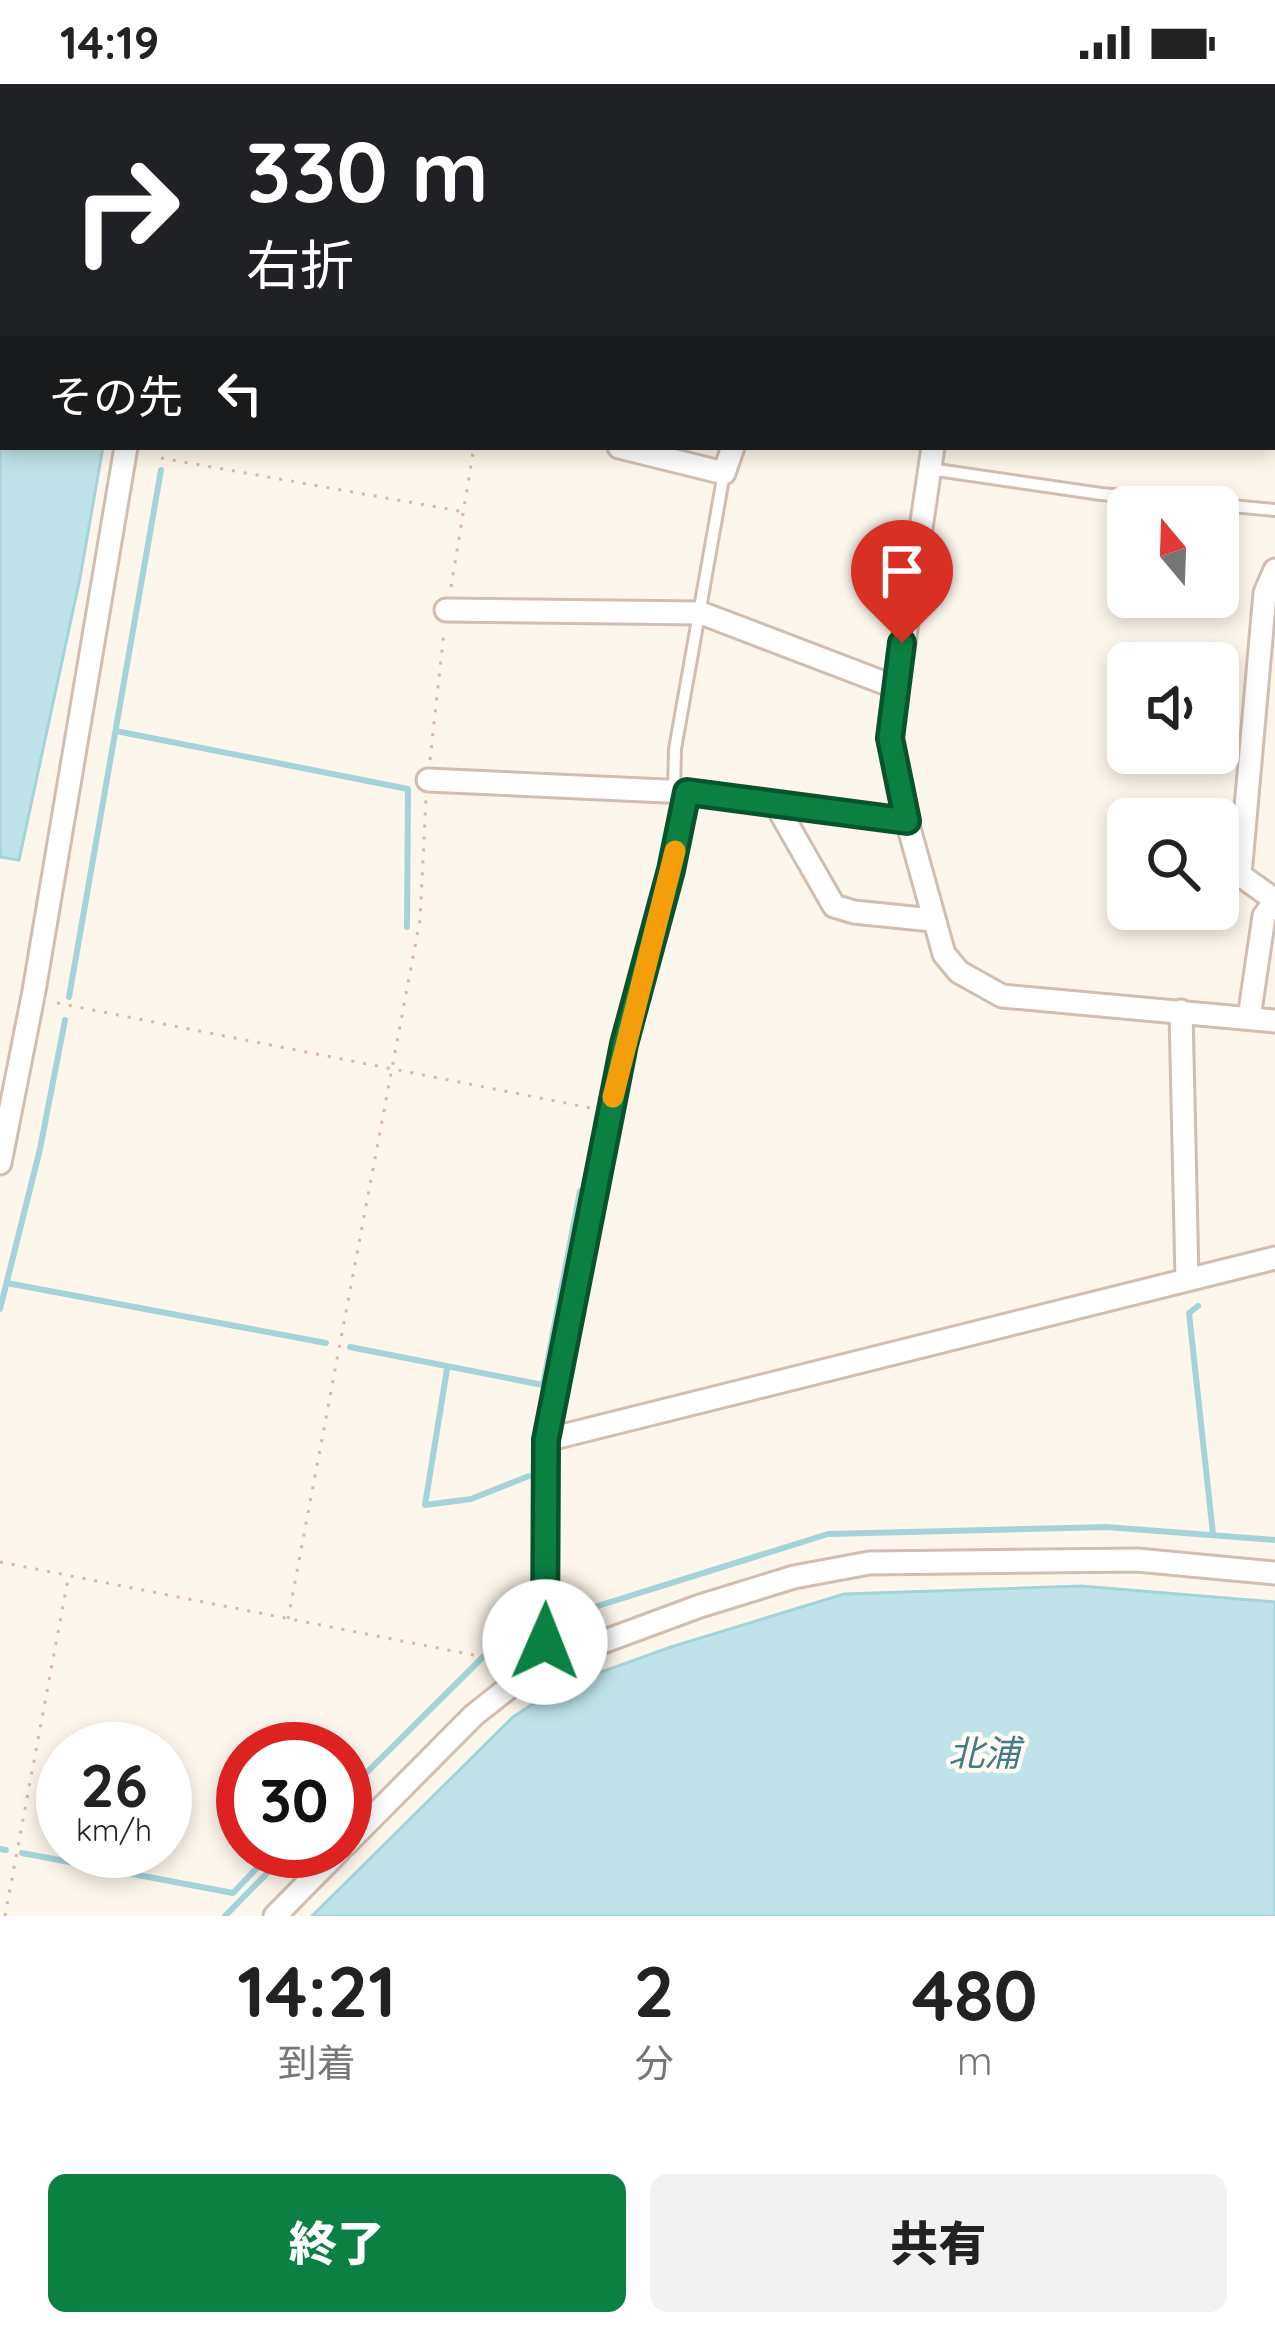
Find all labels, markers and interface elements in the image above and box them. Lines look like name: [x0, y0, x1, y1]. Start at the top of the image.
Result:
text: 14:19: [60, 14, 159, 70]
text: 330 m: [246, 118, 489, 223]
icon: right: [48, 132, 204, 288]
text: 右折: [246, 231, 354, 299]
icon: left: [207, 360, 273, 426]
text: その先: [48, 368, 183, 424]
north arrow: [1107, 486, 1239, 618]
map controls: [1107, 486, 1239, 930]
pin: [851, 520, 953, 643]
icon: arrive: [869, 538, 935, 604]
button: sound: [1107, 642, 1239, 774]
button: search: [1107, 798, 1239, 930]
position arrow: [482, 1579, 608, 1705]
speed limit sign: 30: [216, 1722, 372, 1878]
water label: 北浦: [948, 1730, 1025, 1775]
text: 26: [80, 1747, 148, 1822]
text: km/h: [76, 1811, 152, 1849]
text: 14:21: [237, 1945, 396, 2035]
text: 2: [633, 1945, 674, 2035]
text: 480: [912, 1949, 1038, 2039]
text: m: [957, 2036, 993, 2085]
text: 到着: [278, 2038, 356, 2087]
text: 分: [634, 2038, 673, 2087]
button: 終了: [48, 2174, 626, 2312]
button: 共有: [650, 2174, 1227, 2312]

